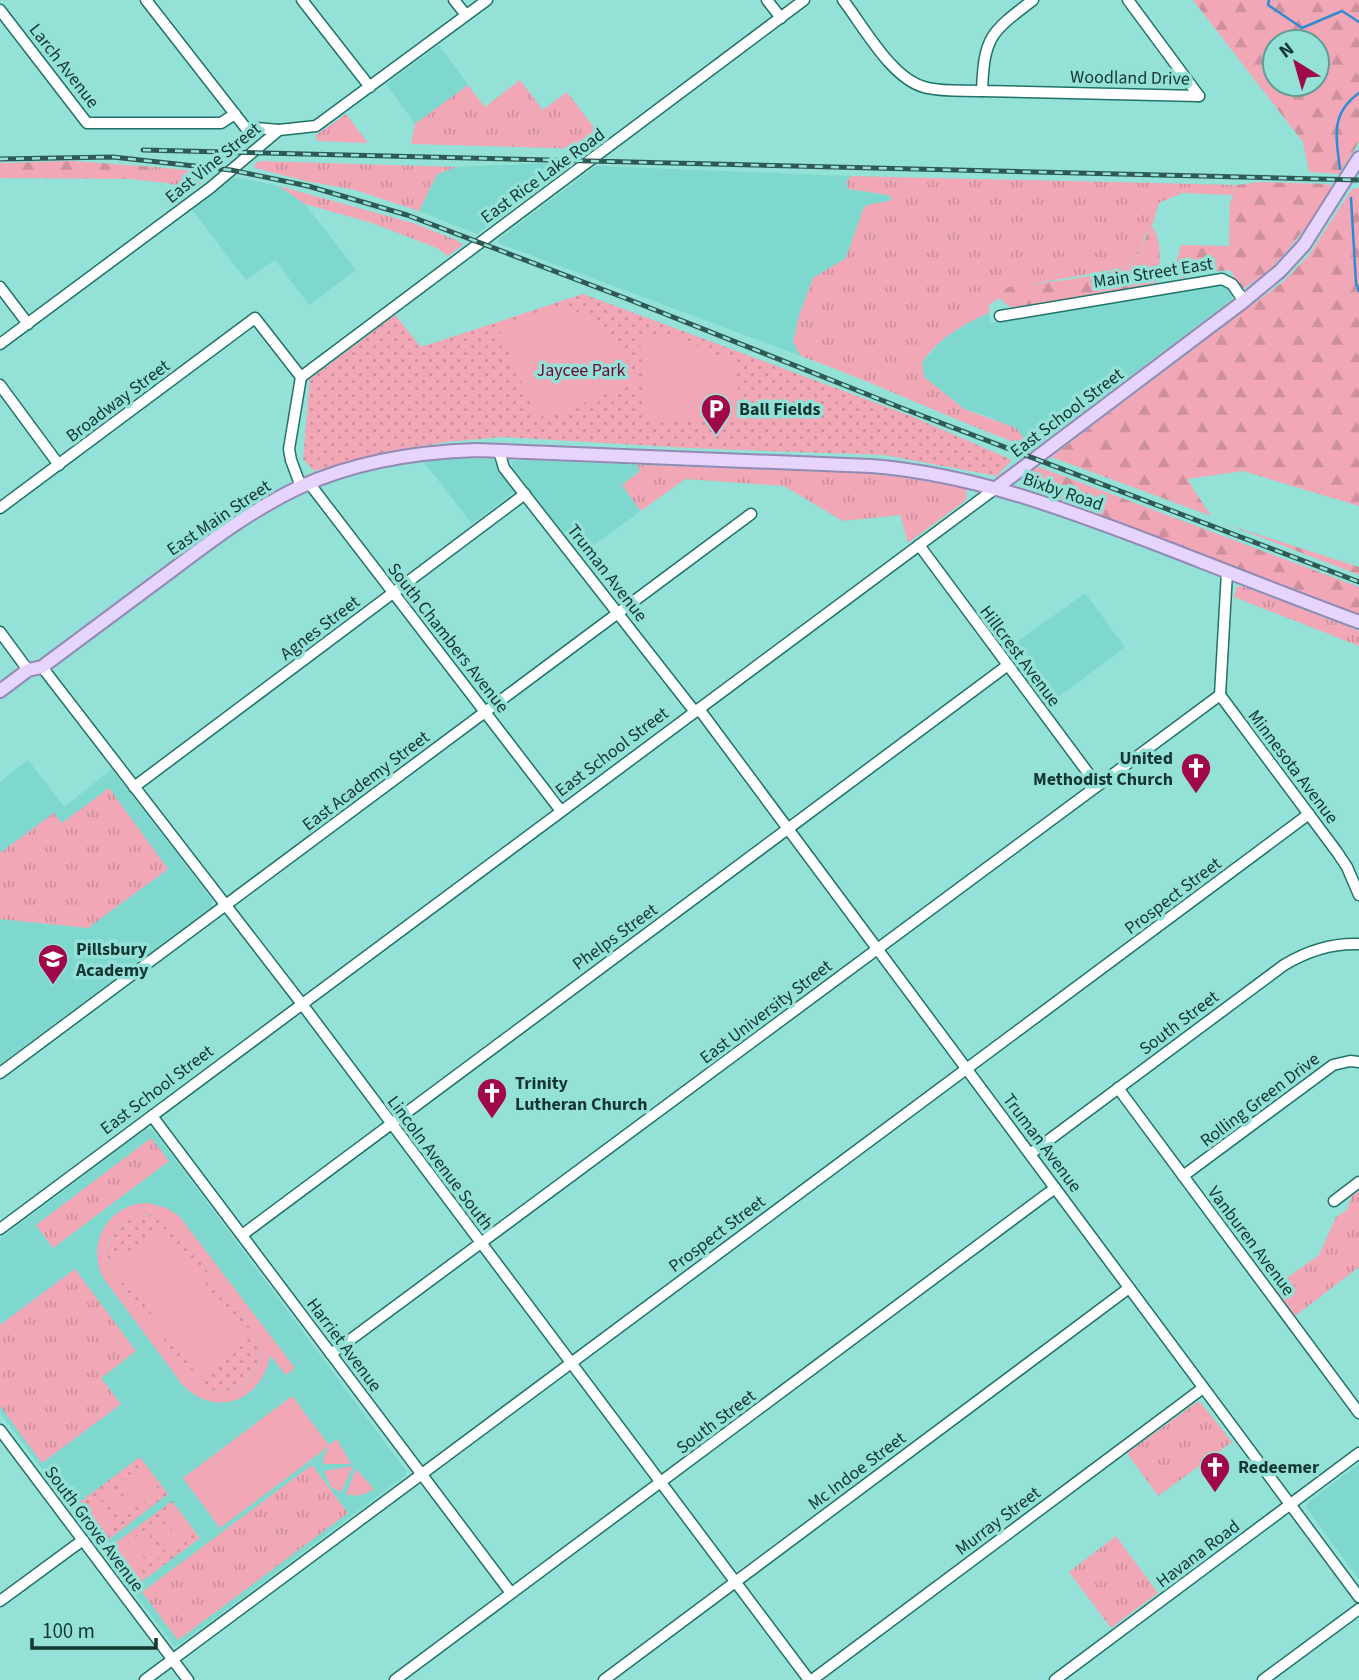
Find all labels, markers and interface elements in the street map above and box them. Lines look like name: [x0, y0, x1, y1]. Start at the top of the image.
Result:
street label: Larch Avenue: [23, 19, 105, 114]
north arrow: [1261, 28, 1331, 98]
text: N: [1273, 36, 1300, 65]
street label: Woodland Drive: [1070, 64, 1190, 92]
street label: East Vine Street: [160, 117, 266, 209]
street label: East Rice Lake Road: [476, 122, 610, 230]
street label: Main Street East: [1092, 251, 1214, 295]
street label: Broadway Street: [61, 354, 175, 448]
park label: Jaycee Park: [537, 358, 626, 383]
street label: East School Street: [1005, 362, 1129, 464]
parking icon: Ball Fields: [699, 392, 733, 436]
place label: Ball Fields: [739, 397, 820, 422]
street label: Bixby Road: [1019, 467, 1107, 517]
street label: East Main Street: [162, 474, 276, 562]
street label: Truman Avenue: [561, 519, 653, 627]
street label: South Chambers Avenue: [381, 558, 515, 718]
street label: Agnes Street: [275, 590, 365, 666]
street label: Hillcrest Avenue: [974, 600, 1066, 712]
street label: East School Street: [550, 701, 674, 803]
street label: Minnesota Avenue: [1242, 705, 1344, 829]
street label: East Academy Street: [297, 725, 435, 837]
place label: United Methodist Church: [1033, 746, 1173, 792]
church icon: United Methodist Church: [1179, 751, 1213, 795]
street label: Prospect Street: [1119, 851, 1227, 941]
street label: Phelps Street: [567, 898, 663, 976]
place label: Pillsbury Academy: [75, 937, 149, 983]
school or university icon: Pillsbury Academy: [36, 942, 70, 986]
street label: East University Street: [695, 954, 837, 1070]
street label: South Street: [1134, 985, 1224, 1061]
street label: East School Street: [95, 1039, 219, 1141]
street label: Rolling Green Drive: [1195, 1047, 1325, 1153]
place label: Trinity Lutheran Church: [515, 1071, 648, 1117]
church icon: Trinity Lutheran Church: [475, 1076, 509, 1120]
street label: Truman Avenue: [997, 1088, 1087, 1198]
street label: Lincoln Avenue South: [381, 1090, 499, 1236]
street label: Vanburen Avenue: [1201, 1181, 1301, 1301]
street label: Prospect Street: [663, 1189, 771, 1279]
street label: Harriet Avenue: [300, 1293, 388, 1397]
street label: South Street: [671, 1384, 761, 1460]
street label: Mc Indoe Street: [803, 1426, 911, 1516]
church icon: Redeemer: [1198, 1450, 1232, 1494]
place label: Redeemer: [1238, 1455, 1320, 1480]
street label: South Grove Avenue: [38, 1461, 150, 1597]
street label: Murray Street: [950, 1481, 1046, 1561]
street label: Havana Road: [1151, 1514, 1245, 1594]
scale bar: [32, 1606, 156, 1650]
text: 100 m: [42, 1616, 95, 1646]

